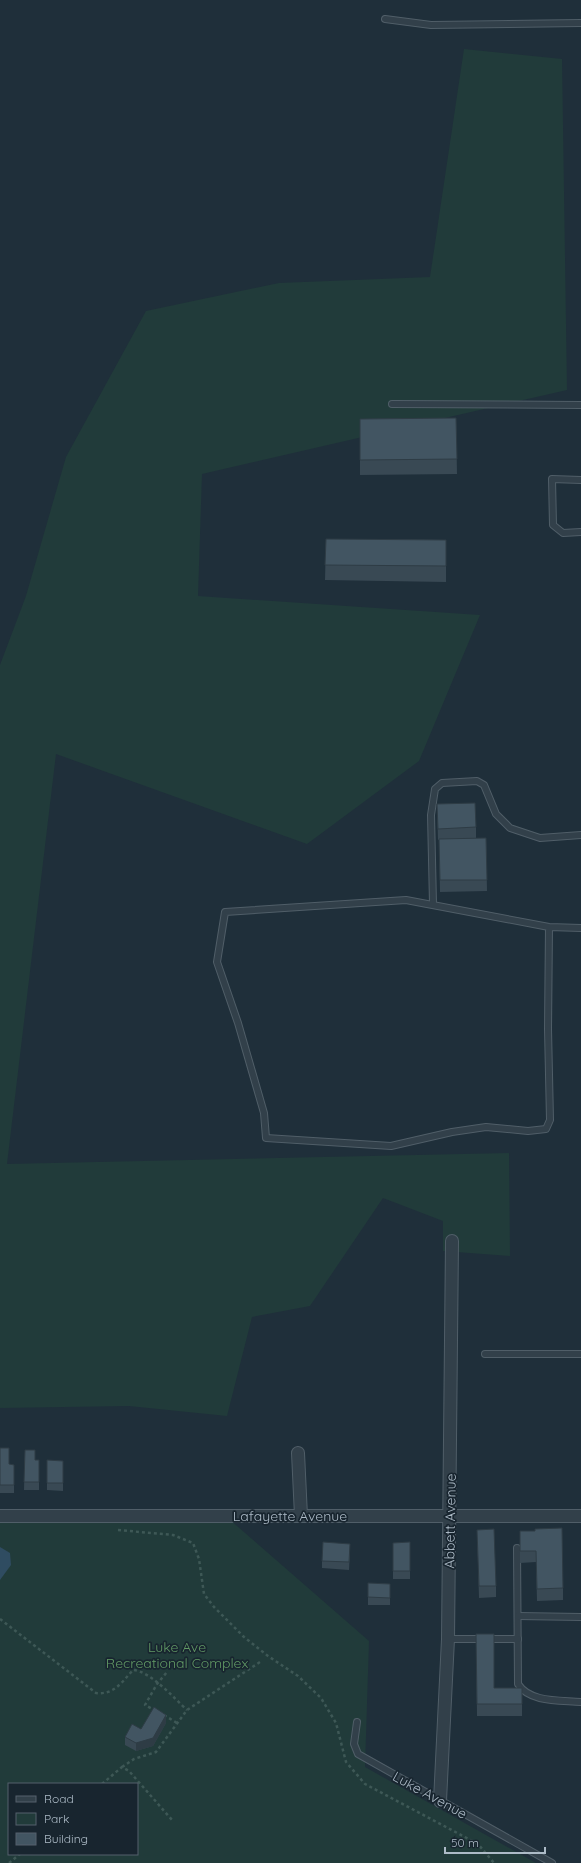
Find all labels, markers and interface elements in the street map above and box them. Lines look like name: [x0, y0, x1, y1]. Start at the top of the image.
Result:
street label: Abbett Avenue: [440, 1473, 460, 1569]
street label: Lafayette Avenue: [233, 1507, 347, 1525]
park label: Luke Ave Recreational Complex: [106, 1638, 248, 1672]
street label: Luke Avenue: [390, 1767, 470, 1823]
legend: [8, 1783, 138, 1855]
text: Road: [44, 1791, 74, 1806]
text: Park: [44, 1811, 69, 1826]
scale bar: [445, 1829, 545, 1855]
text: Building: [44, 1831, 88, 1846]
text: 50 m: [451, 1835, 479, 1850]

